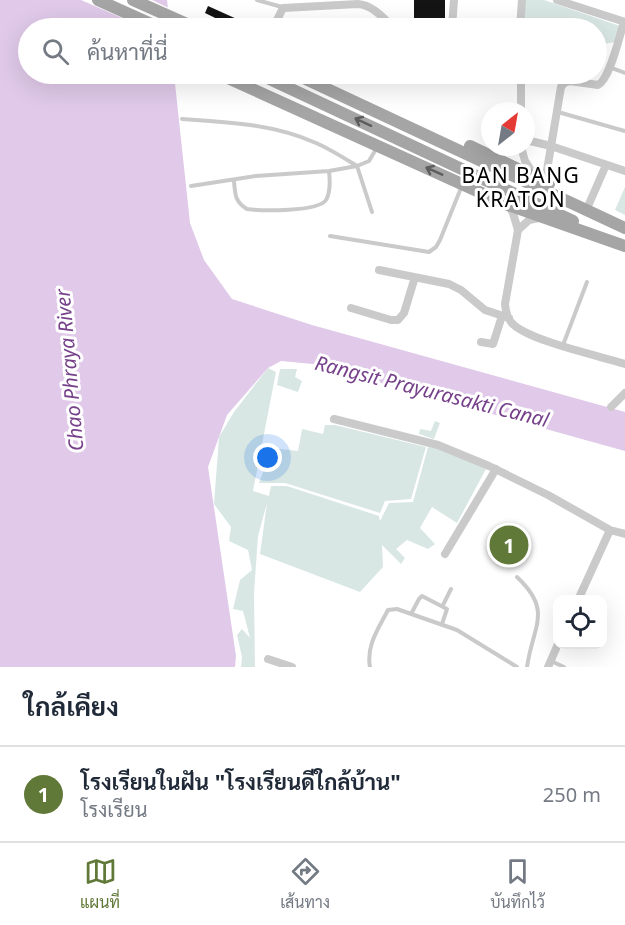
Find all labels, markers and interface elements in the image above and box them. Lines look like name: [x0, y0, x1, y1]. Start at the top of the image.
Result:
search box: [18, 18, 607, 84]
icon: search: [39, 35, 72, 68]
text: ค้นหาที่นี่: [87, 36, 167, 66]
north arrow: [481, 102, 535, 156]
one-way arrow: [355, 115, 373, 127]
district label: BAN BANG KRATON: [462, 161, 580, 213]
one-way arrow: [425, 165, 444, 176]
water label: Chao Phraya River: [48, 287, 90, 452]
water label: Rangsit Prayurasakti Canal: [312, 349, 552, 433]
your location: [253, 443, 282, 472]
pin: 1: [490, 522, 528, 568]
map controls: [553, 595, 607, 649]
button: locate: [553, 595, 607, 649]
text: ใกล้เคียง: [24, 688, 119, 724]
text: โรงเรียนในฝัน "โรงเรียนดีใกล้บ้าน": [81, 766, 401, 796]
text: 1: [38, 781, 49, 808]
text: 250 m: [543, 781, 601, 808]
text: โรงเรียน: [81, 796, 147, 823]
tab: แผนที่: [80, 855, 120, 913]
tab: เส้นทาง: [280, 855, 330, 913]
tab: บันทึกไว้: [490, 855, 545, 913]

